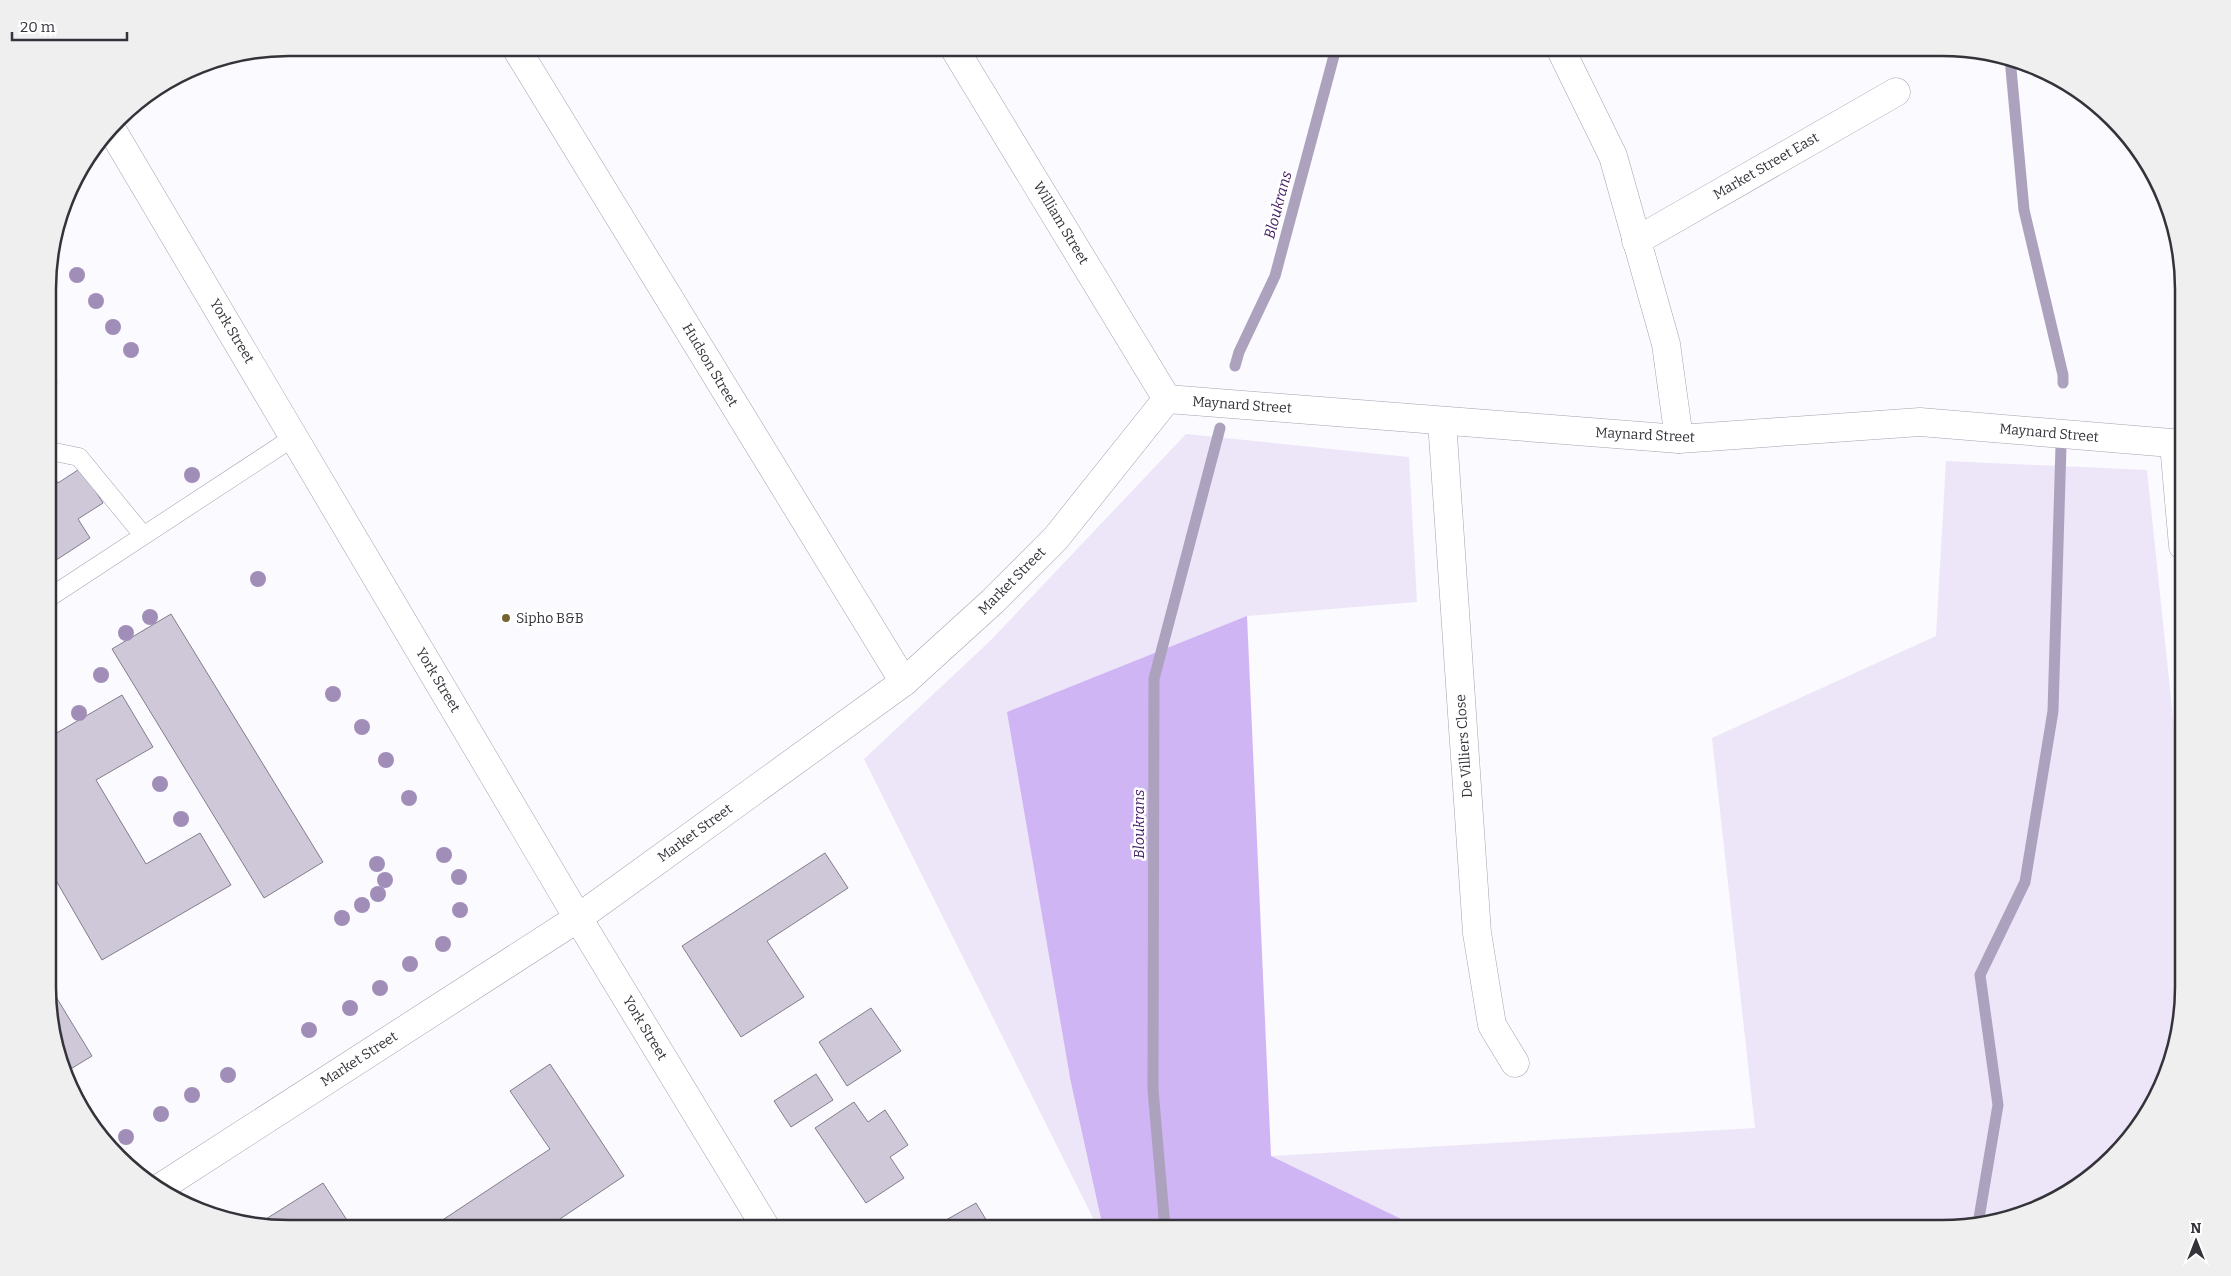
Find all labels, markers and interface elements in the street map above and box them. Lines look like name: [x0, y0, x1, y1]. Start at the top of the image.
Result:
scale bar: [12, 10, 128, 42]
text: 20 m: [20, 18, 56, 36]
street label: Market Street East: [1710, 129, 1822, 203]
water label: Bloukrans: [1260, 169, 1296, 241]
street label: William Street: [1030, 179, 1092, 267]
street label: York Street: [206, 296, 258, 366]
street label: Hudson Street: [678, 320, 742, 410]
street label: Maynard Street: [1192, 393, 1292, 417]
street label: Maynard Street: [1999, 420, 2099, 446]
street label: Maynard Street: [1595, 424, 1695, 446]
street label: Market Street: [975, 544, 1049, 618]
place label: Sipho B&B: [516, 610, 584, 627]
marker: Sipho B&B: [500, 612, 512, 624]
street label: York Street: [412, 645, 464, 715]
street label: De Villiers Close: [1452, 693, 1476, 799]
water label: Bloukrans: [1130, 789, 1148, 859]
street label: Market Street: [654, 800, 736, 866]
street label: York Street: [619, 993, 671, 1063]
street label: Market Street: [317, 1028, 401, 1090]
north arrow: [2171, 1216, 2221, 1266]
text: N: [2191, 1220, 2202, 1237]

